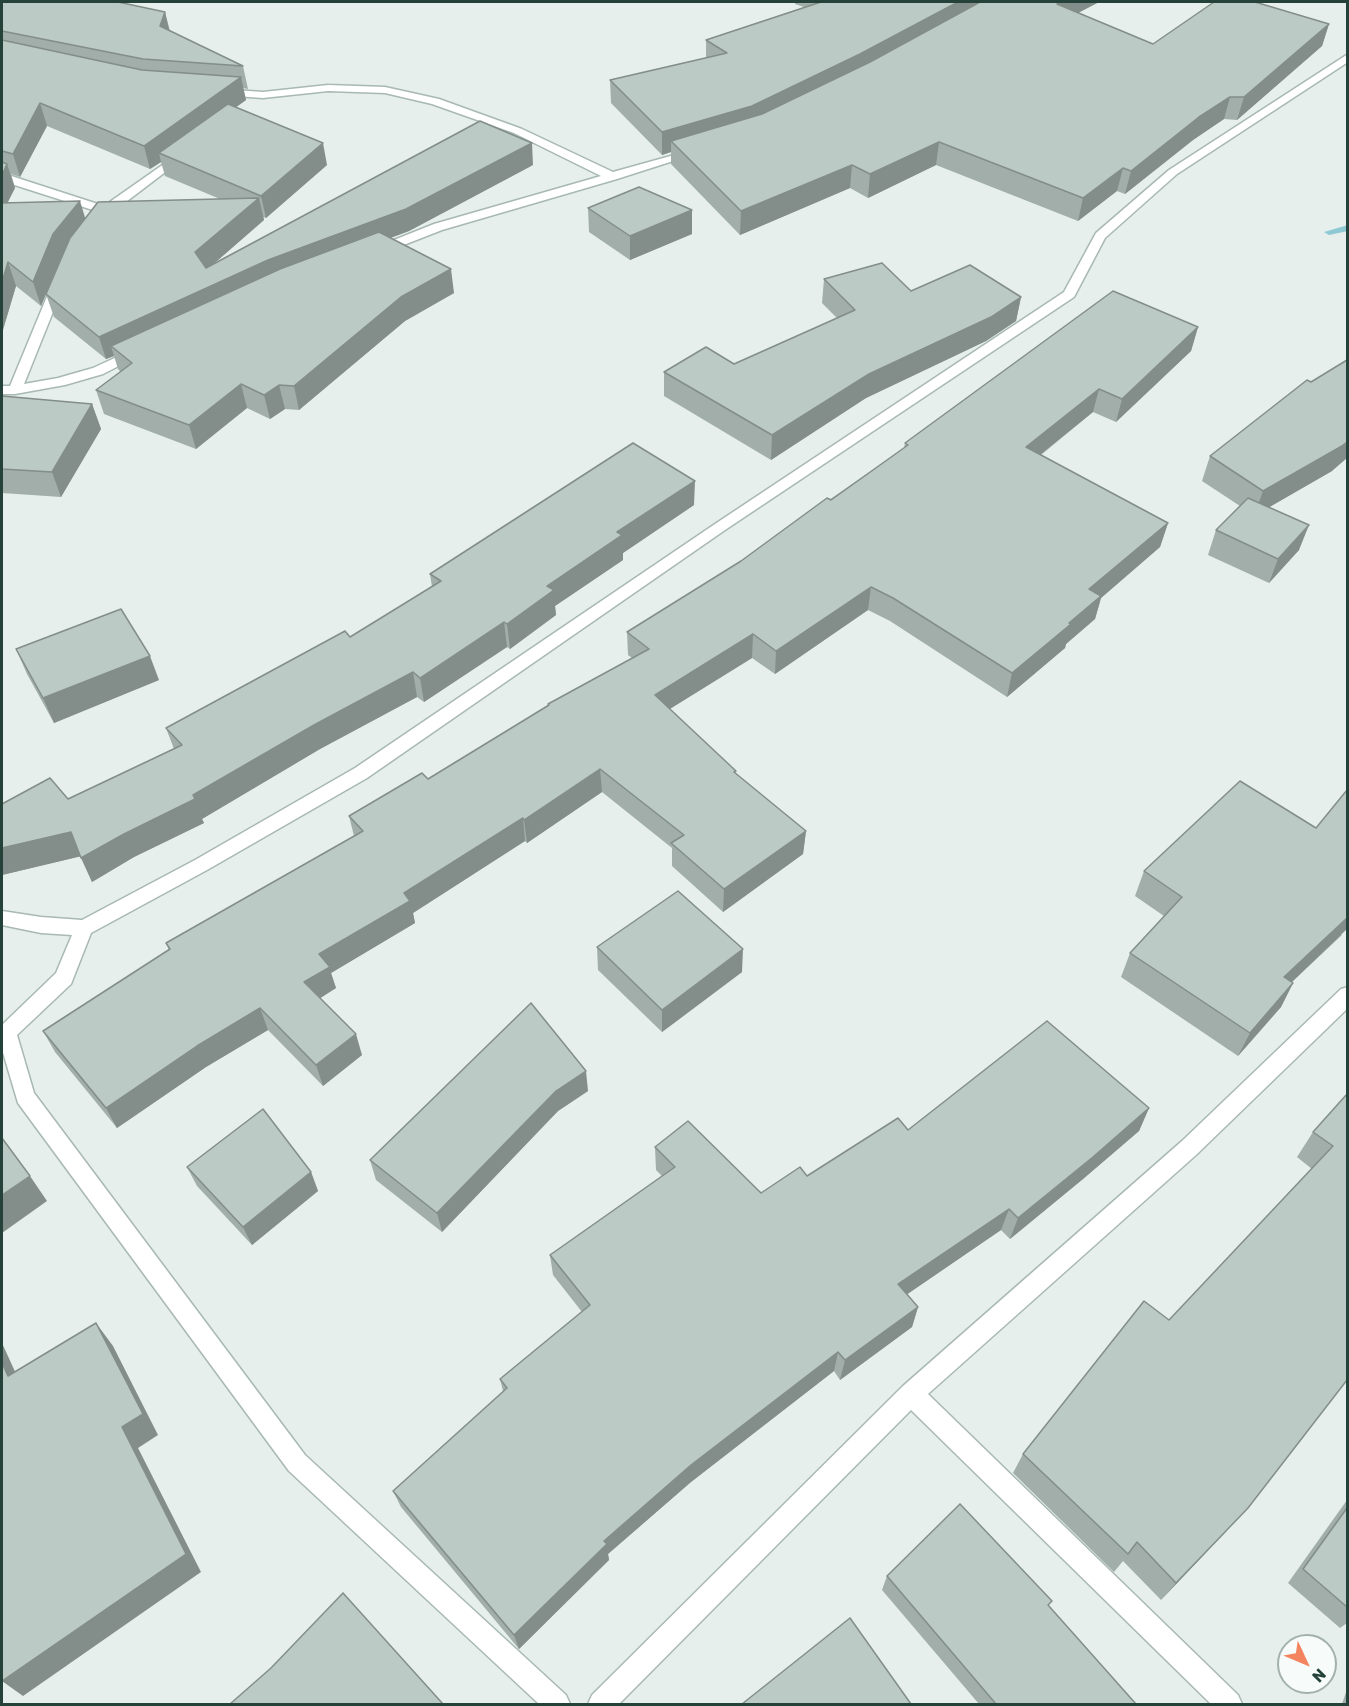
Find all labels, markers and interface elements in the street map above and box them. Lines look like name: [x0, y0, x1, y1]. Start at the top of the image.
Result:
north arrow: [1277, 1634, 1337, 1694]
text: N: [1308, 1665, 1330, 1686]

